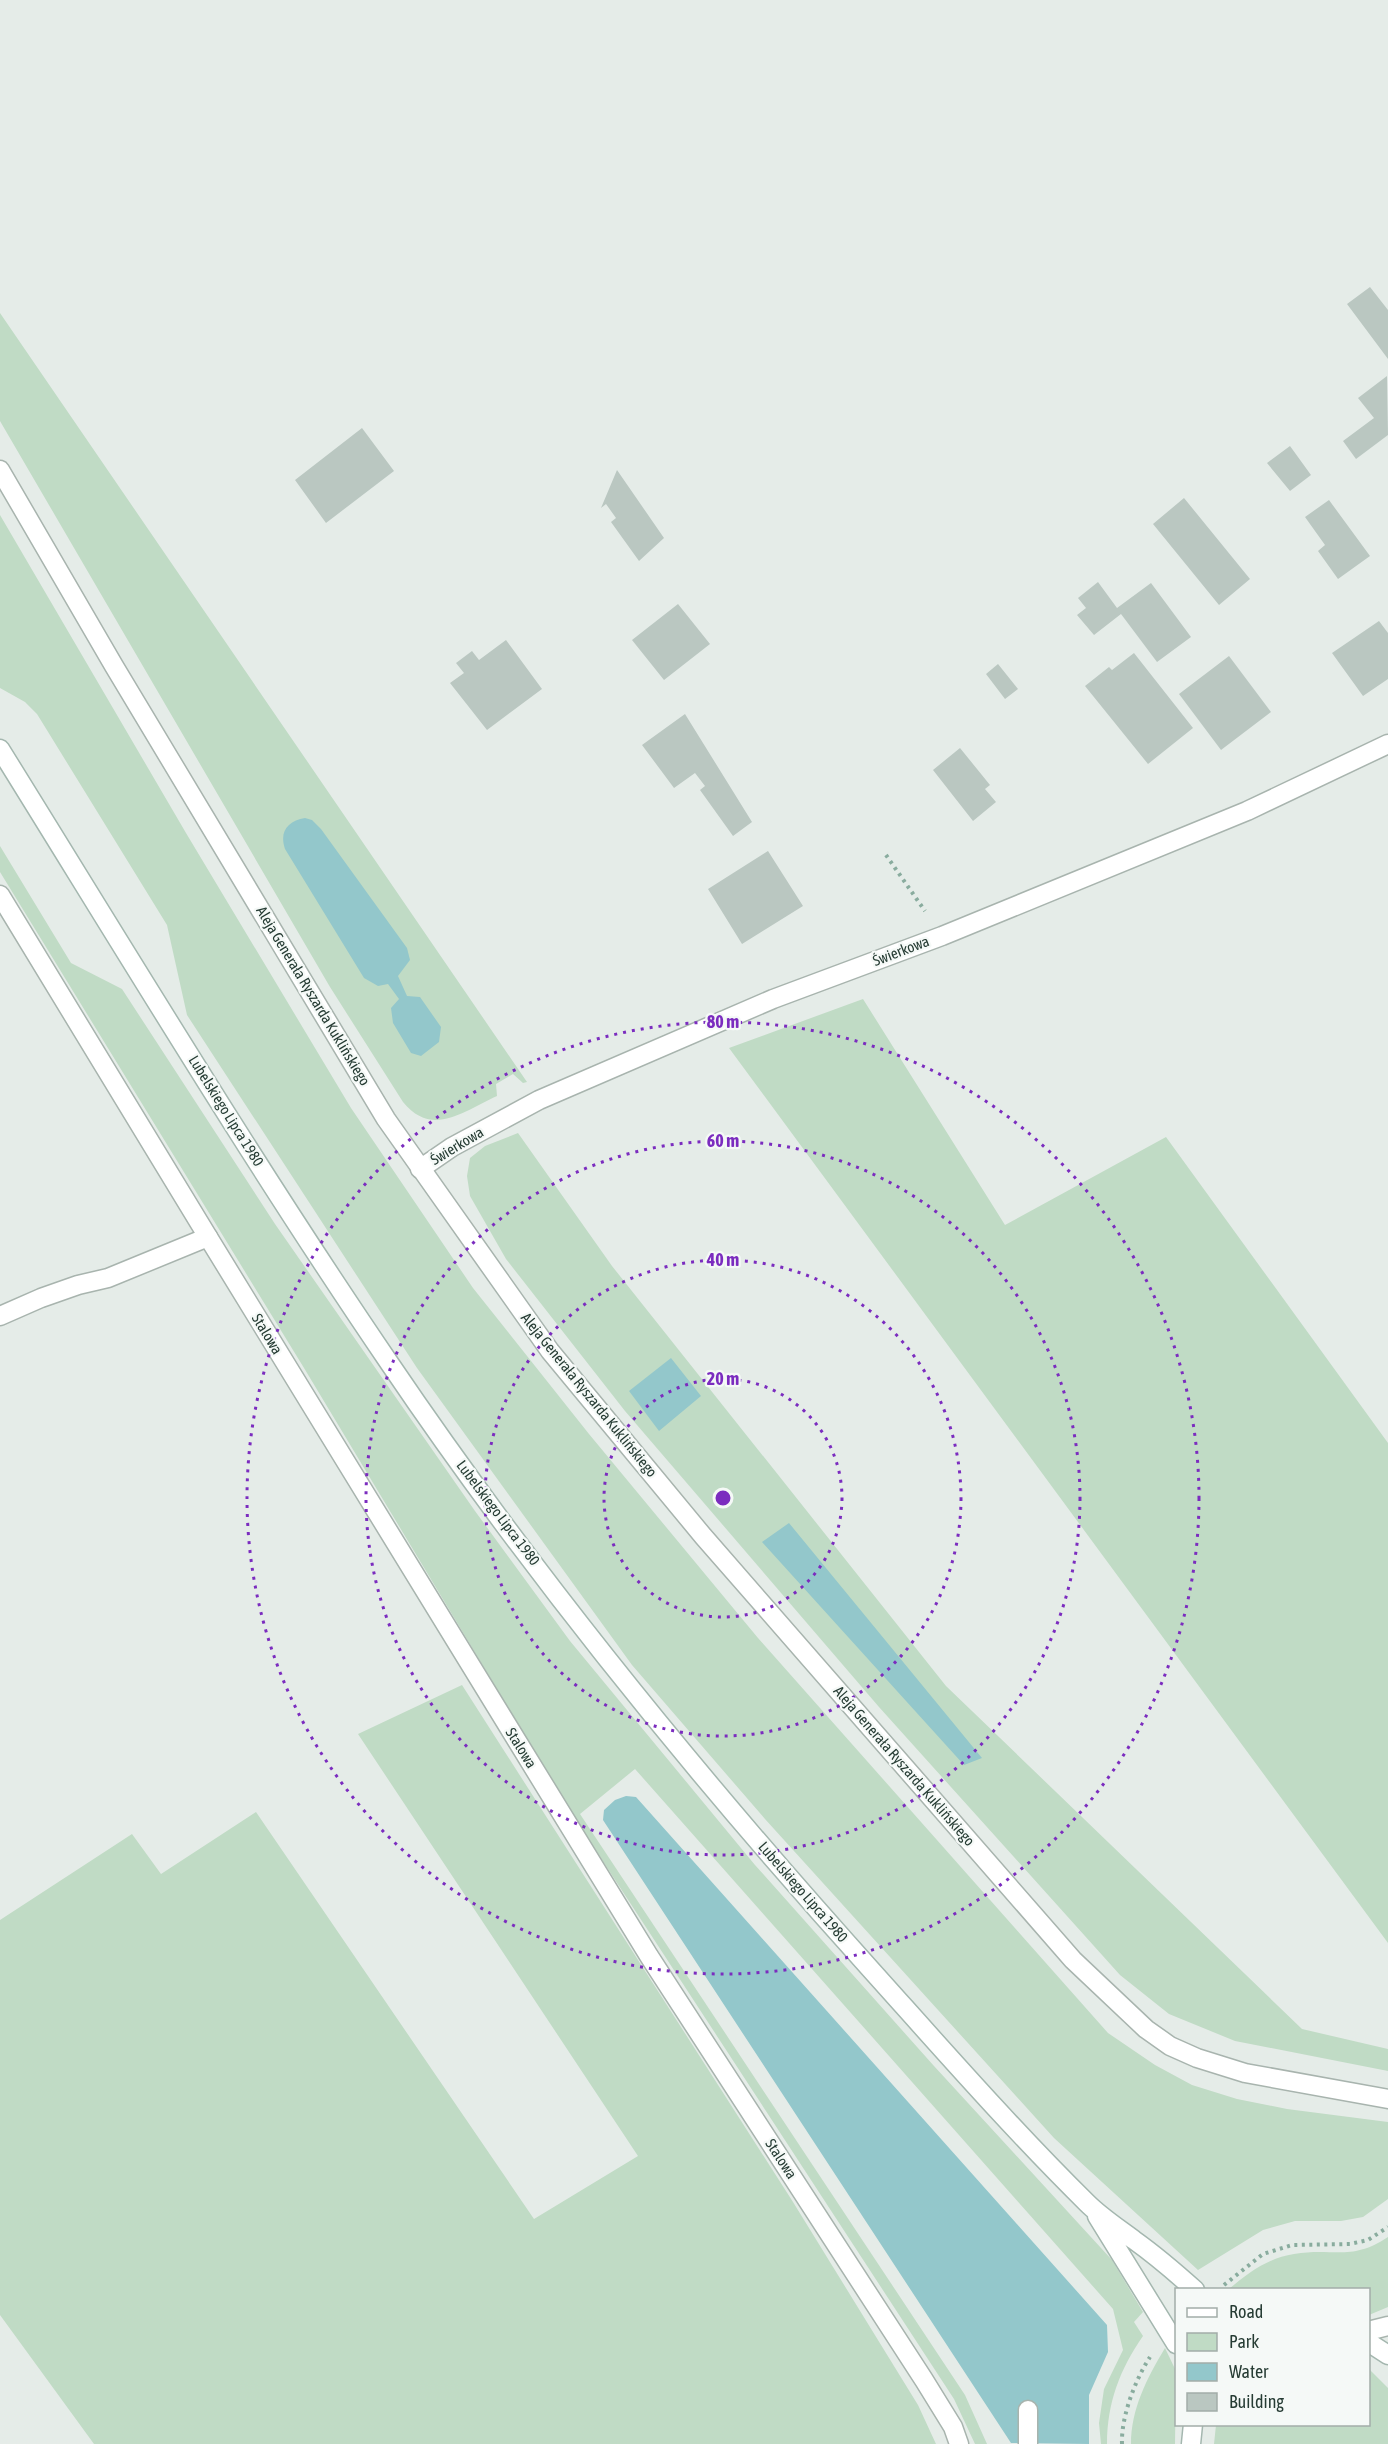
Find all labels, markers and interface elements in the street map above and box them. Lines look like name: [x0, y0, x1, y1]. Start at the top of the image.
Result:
street label: Aleja Generała Ryszarda Kuklińskiego: [253, 903, 374, 1088]
street label: Świerkowa: [870, 932, 931, 969]
text: 80 m: [707, 1011, 739, 1032]
street label: Lubelskiego Lipca 1980: [186, 1052, 267, 1169]
street label: Świerkowa: [427, 1123, 486, 1168]
text: 60 m: [707, 1130, 739, 1151]
text: 40 m: [706, 1249, 739, 1270]
street label: Aleja Generała Ryszarda Kuklińskiego: [518, 1309, 661, 1480]
street label: Stalowa: [249, 1310, 286, 1357]
text: 20 m: [707, 1368, 739, 1389]
street label: Lubelskiego Lipca 1980: [453, 1457, 543, 1569]
centre of rings: [713, 1488, 733, 1508]
street label: Aleja Generała Ryszarda Kuklińskiego: [830, 1682, 978, 1849]
street label: Stalowa: [503, 1725, 540, 1771]
street label: Lubelskiego Lipca 1980: [755, 1838, 851, 1945]
street label: Stalowa: [762, 2136, 801, 2182]
legend: [1175, 2288, 1370, 2426]
text: Road: [1229, 2301, 1263, 2322]
text: Park: [1229, 2331, 1259, 2352]
text: Water: [1229, 2361, 1269, 2382]
text: Building: [1229, 2391, 1284, 2412]

